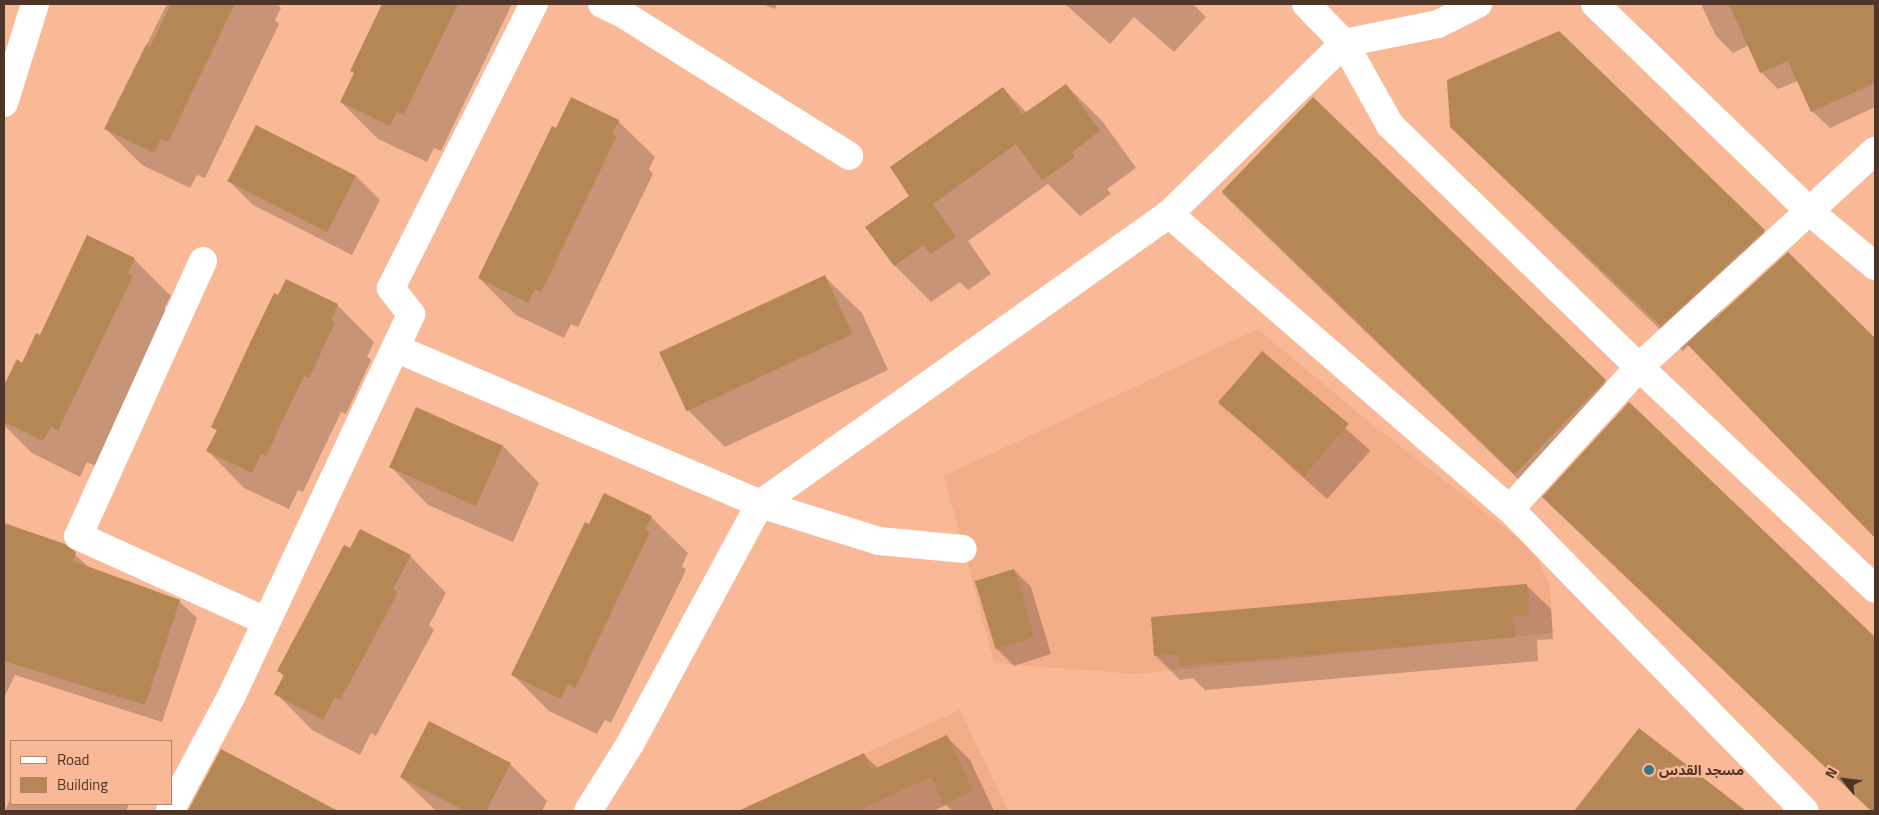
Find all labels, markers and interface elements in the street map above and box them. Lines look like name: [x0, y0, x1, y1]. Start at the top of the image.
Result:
legend: [10, 740, 172, 805]
text: Road: [57, 748, 89, 771]
north arrow: [1819, 755, 1869, 805]
place label: مسجد القدس: [1659, 762, 1744, 778]
text: N: [1819, 763, 1842, 782]
marker: مسجد القدس: [1643, 764, 1655, 776]
text: Building: [57, 773, 108, 796]

